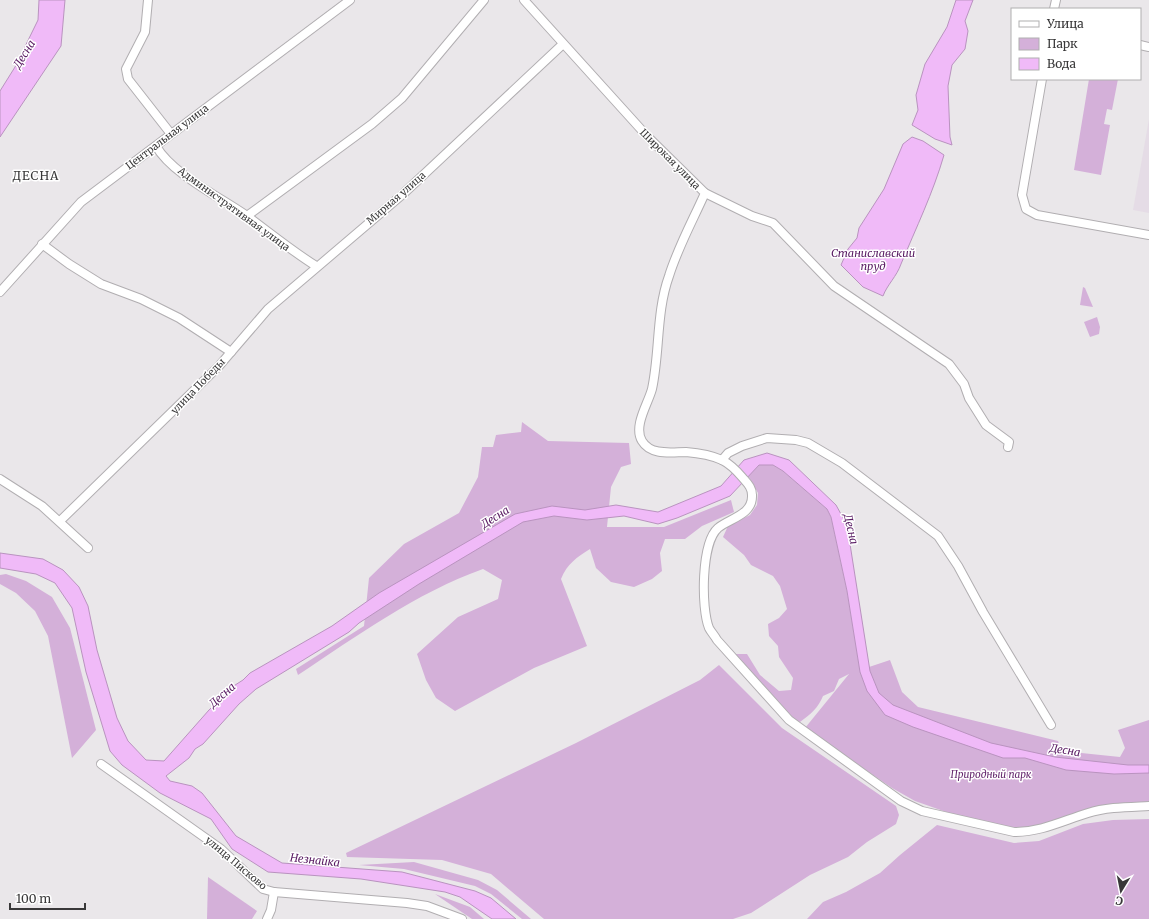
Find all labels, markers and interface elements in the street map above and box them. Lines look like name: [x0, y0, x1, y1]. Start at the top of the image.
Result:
legend: [1011, 8, 1141, 80]
text: Улица: [1046, 16, 1084, 31]
text: Парк: [1047, 36, 1078, 51]
water label: Десна: [9, 37, 38, 72]
text: Вода: [1047, 56, 1077, 71]
street label: Центральная улица: [123, 101, 211, 172]
street label: Широкая улица: [637, 126, 704, 193]
street label: Административная улица: [175, 163, 293, 254]
district label: ДЕСНА: [12, 168, 60, 183]
street label: Мирная улица: [364, 168, 429, 227]
water label: Станиславский пруд: [831, 246, 915, 273]
street label: улица Победы: [168, 355, 228, 417]
water label: Десна: [477, 503, 512, 532]
water label: Десна: [840, 511, 861, 546]
water label: Десна: [205, 680, 238, 711]
water label: Десна: [1048, 741, 1081, 759]
park label: Природный парк: [951, 768, 1032, 781]
street label: улица Писково: [203, 833, 270, 893]
water label: Незнайка: [289, 850, 341, 870]
north arrow: [1101, 871, 1141, 911]
scale bar: [10, 885, 85, 911]
text: 100 m: [16, 891, 51, 906]
text: С: [1114, 893, 1124, 908]

